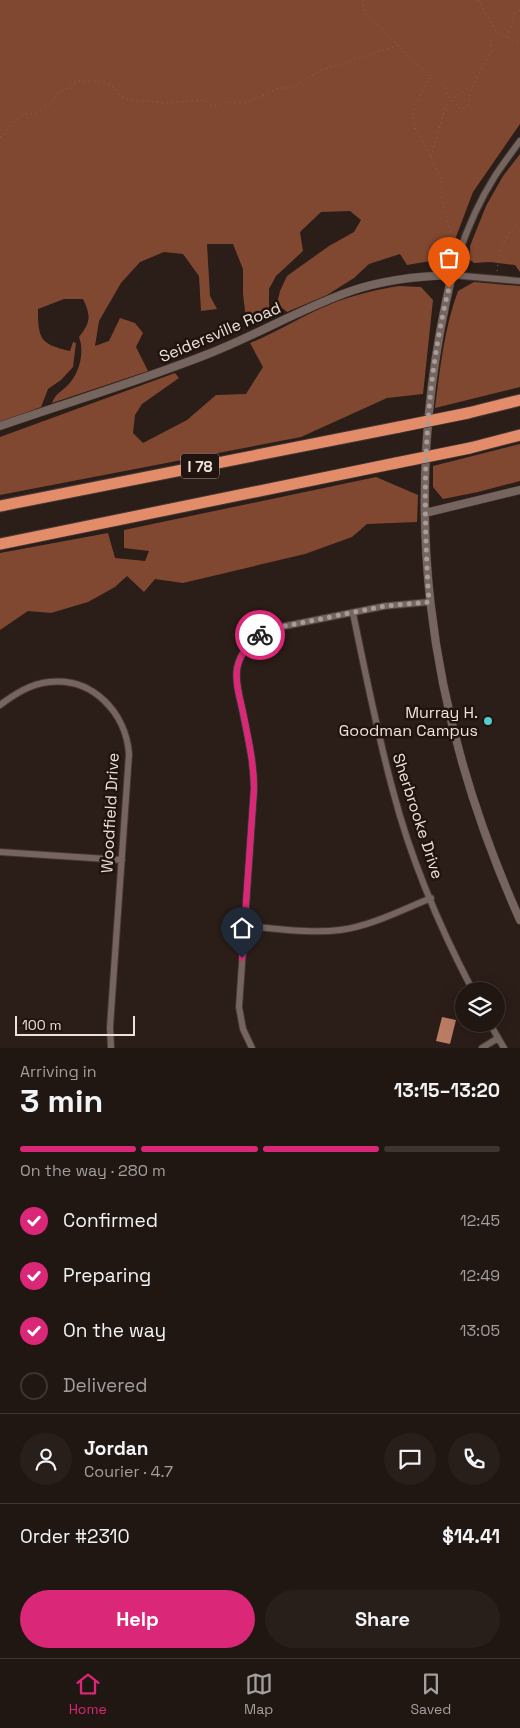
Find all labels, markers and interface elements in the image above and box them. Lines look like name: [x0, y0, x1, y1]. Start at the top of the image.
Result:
pin: [428, 237, 470, 288]
icon: bag: [435, 244, 463, 272]
street label: Seidersville Road: [156, 297, 284, 367]
road number: I 78: [181, 454, 219, 478]
courier: [235, 610, 285, 660]
icon: bike: [246, 621, 274, 649]
place label: Murray H. Goodman Campus: [339, 702, 478, 741]
marker: Murray H. Goodman Campus: [482, 715, 494, 727]
street label: Sherbrooke Drive: [388, 750, 448, 882]
street label: Woodfield Drive: [96, 752, 124, 874]
pin: [221, 907, 263, 958]
icon: home: [228, 914, 256, 942]
map controls: [455, 982, 505, 1032]
button: layers: [455, 982, 505, 1032]
scale bar: [15, 1013, 135, 1036]
text: 100 m: [22, 1016, 61, 1034]
text: Arriving in: [20, 1061, 97, 1082]
text: 13:15–13:20: [394, 1078, 500, 1103]
text: 3 min: [20, 1081, 103, 1121]
text: On the way · 280 m: [20, 1160, 166, 1181]
icon: check: [20, 1207, 48, 1235]
text: Confirmed: [63, 1208, 158, 1233]
text: 12:45: [460, 1210, 500, 1231]
icon: check: [20, 1262, 48, 1290]
text: Preparing: [63, 1263, 151, 1288]
text: 12:49: [460, 1265, 500, 1286]
icon: check: [20, 1317, 48, 1345]
text: On the way: [63, 1318, 166, 1343]
text: 13:05: [460, 1320, 500, 1341]
text: Delivered: [63, 1373, 148, 1398]
button: person: [20, 1433, 72, 1485]
button: chat: [384, 1433, 436, 1485]
button: phone: [448, 1433, 500, 1485]
text: Jordan: [84, 1436, 149, 1461]
text: Courier · 4.7: [84, 1461, 173, 1482]
text: Order #2310: [20, 1524, 130, 1549]
text: $14.41: [442, 1524, 500, 1549]
button: Help: [20, 1590, 255, 1648]
button: Share: [265, 1590, 500, 1648]
tab: Home: [69, 1670, 107, 1718]
tab: Map: [244, 1670, 273, 1718]
tab: Saved: [411, 1670, 451, 1718]

